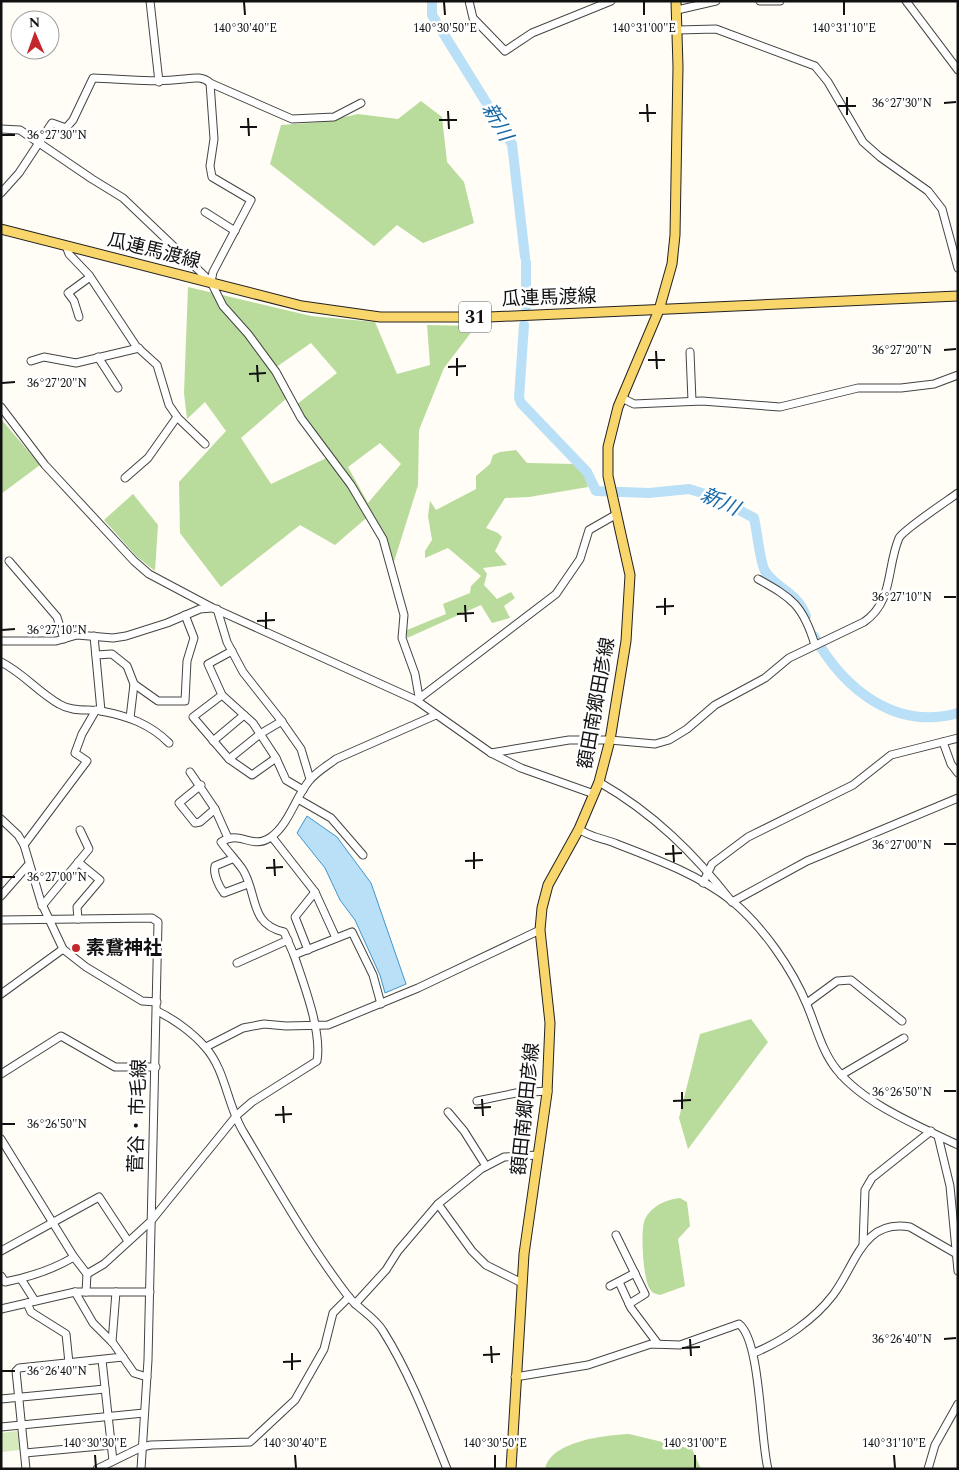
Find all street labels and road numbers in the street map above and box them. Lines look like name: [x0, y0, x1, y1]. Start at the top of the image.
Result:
street label: 瓜連馬渡線: [104, 225, 204, 277]
street label: 瓜連馬渡線: [501, 282, 597, 314]
road number: 31: [459, 302, 491, 332]
street label: 額田南郷田彦線: [571, 635, 623, 771]
street label: 額田南郷田彦線: [505, 1041, 547, 1177]
street label: 菅谷・市毛線: [122, 1059, 154, 1173]

